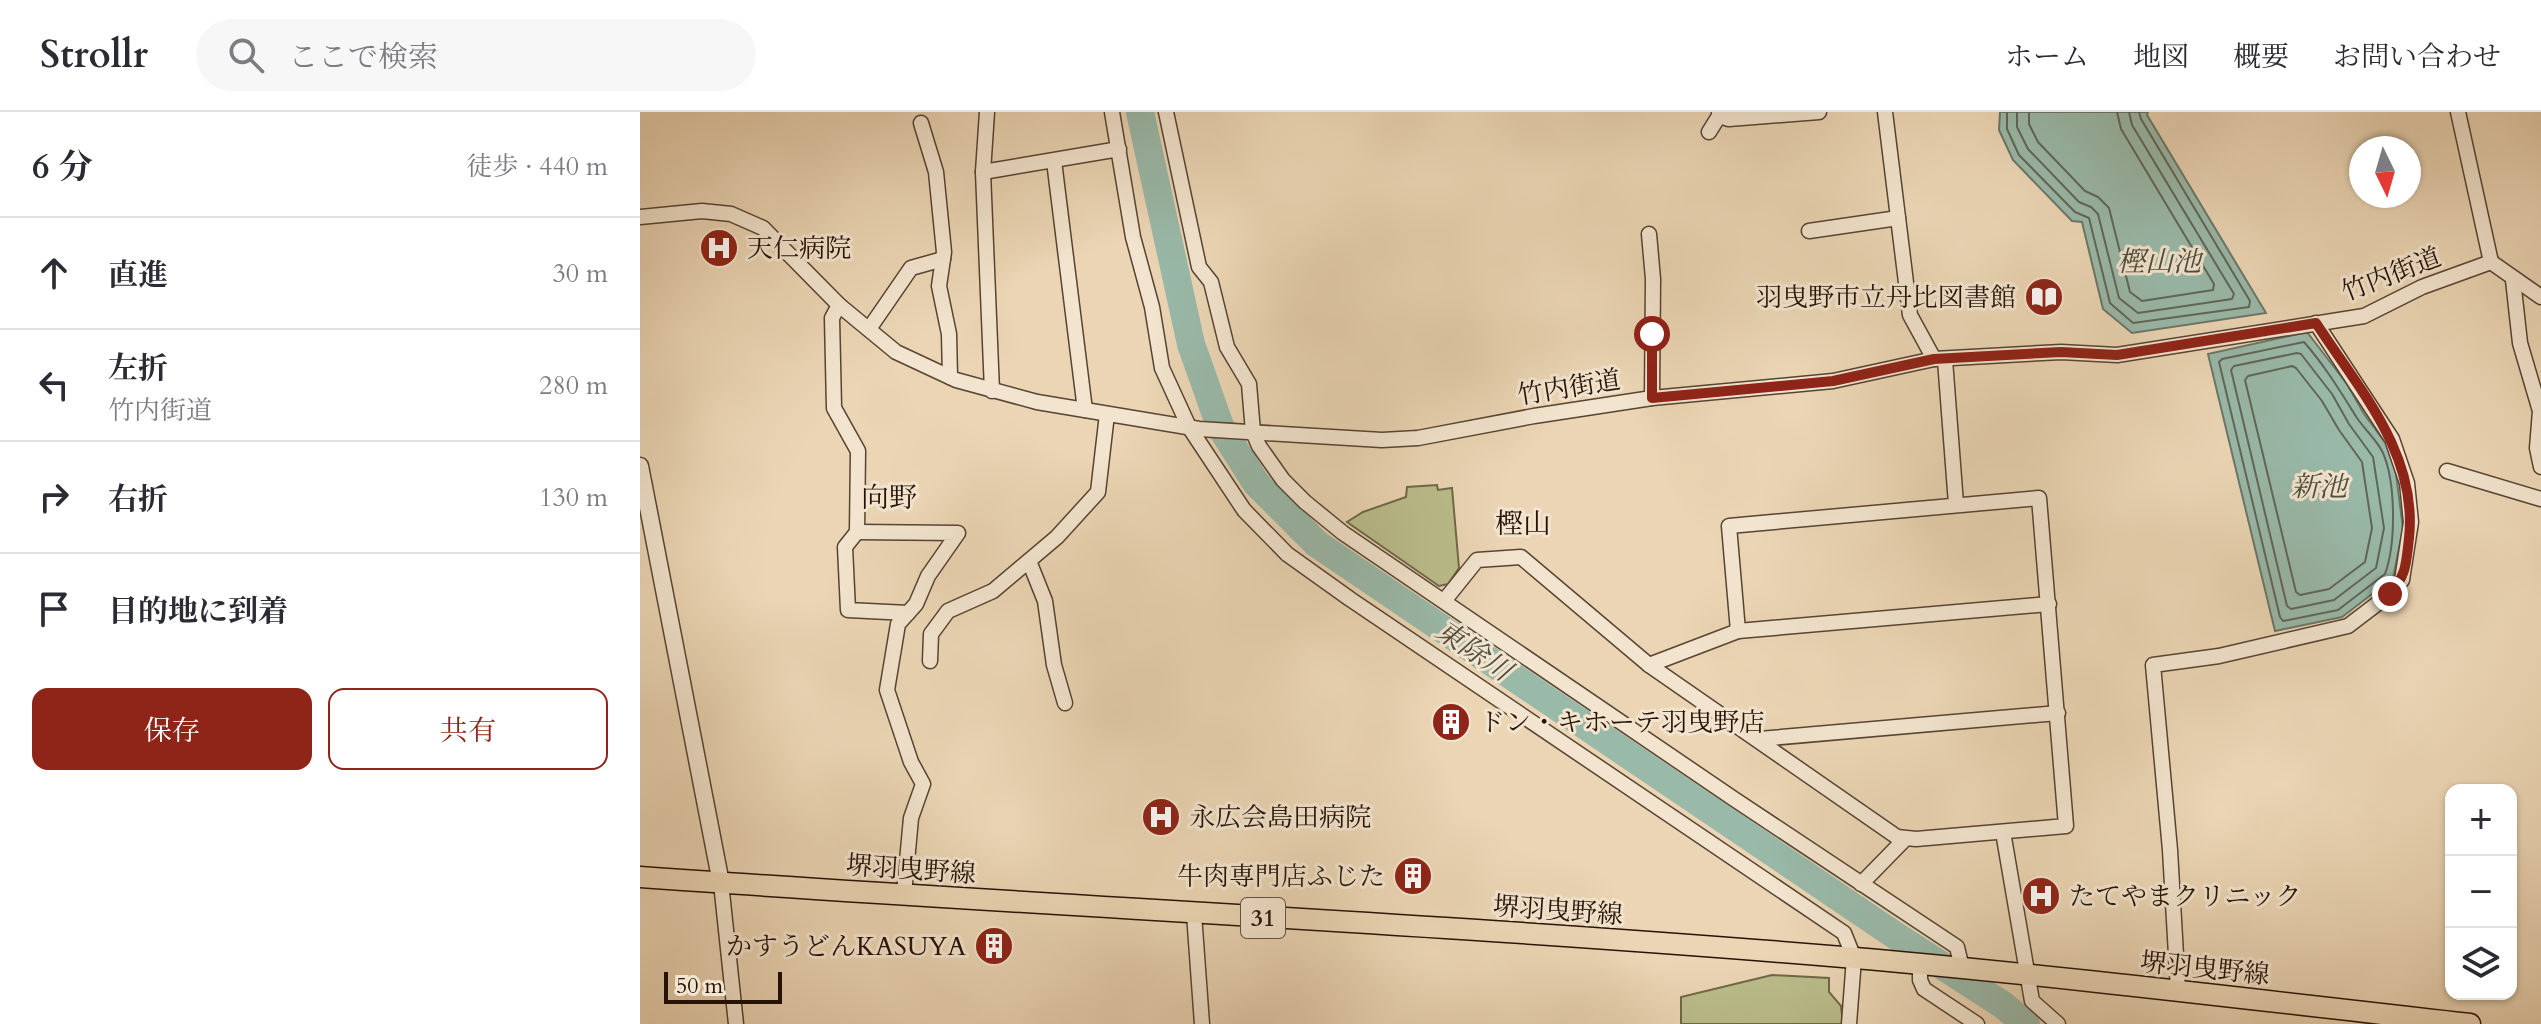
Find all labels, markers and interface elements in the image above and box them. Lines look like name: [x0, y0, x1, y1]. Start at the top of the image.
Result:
search box: [196, 19, 756, 91]
text: Strollr: [40, 29, 148, 81]
icon: search: [224, 33, 268, 77]
text: ここで検索: [288, 37, 438, 78]
text: ホーム: [2005, 38, 2089, 76]
text: 地図: [2133, 38, 2189, 76]
text: 概要: [2233, 38, 2289, 76]
text: お問い合わせ: [2333, 38, 2501, 76]
north arrow: [2349, 136, 2421, 208]
text: 6 分: [32, 144, 93, 190]
text: 徒歩 · 440 m: [467, 149, 608, 184]
hospital icon: 天仁病院: [698, 227, 740, 269]
place label: 天仁病院: [747, 231, 851, 266]
street label: 竹内街道: [2336, 239, 2446, 309]
water label: 樫山池: [2117, 243, 2204, 281]
icon: ahead: [32, 251, 76, 295]
text: 直進: [108, 255, 168, 296]
text: 30 m: [552, 256, 608, 291]
library icon: 羽曳野市立丹比図書館: [2023, 276, 2065, 318]
place label: 羽曳野市立丹比図書館: [1756, 280, 2016, 315]
route start: [1634, 316, 1670, 352]
text: 左折: [108, 348, 168, 389]
street label: 竹内街道: [1515, 362, 1623, 413]
icon: left: [32, 363, 76, 407]
text: 280 m: [539, 368, 608, 403]
text: 竹内街道: [108, 393, 212, 428]
water label: 新池: [2291, 468, 2350, 506]
icon: right: [32, 475, 76, 519]
text: 右折: [108, 479, 168, 520]
district label: 向野: [861, 479, 917, 517]
text: 130 m: [539, 480, 608, 515]
district label: 樫山: [1495, 505, 1551, 543]
route end: [2372, 576, 2408, 612]
icon: arrive: [32, 587, 76, 631]
text: 目的地に到着: [108, 591, 288, 632]
water label: 東除川: [1428, 612, 1521, 692]
button: 保存: [32, 688, 312, 770]
button: 共有: [328, 688, 608, 770]
building icon: ドン・キホーテ羽曳野店: [1430, 701, 1472, 743]
place label: ドン・キホーテ羽曳野店: [1479, 705, 1765, 740]
map controls: [2445, 784, 2517, 1000]
button: +: [2445, 784, 2517, 856]
hospital icon: 永広会島田病院: [1140, 796, 1182, 838]
place label: 永広会島田病院: [1189, 800, 1371, 835]
street label: 堺羽曳野線: [845, 848, 977, 891]
building icon: 牛肉専門店ふじた: [1392, 855, 1434, 897]
button: −: [2445, 856, 2517, 928]
place label: 牛肉専門店ふじた: [1177, 859, 1385, 894]
hospital icon: たてやまクリニック: [2020, 875, 2062, 917]
place label: たてやまクリニック: [2069, 879, 2301, 914]
street label: 堺羽曳野線: [1492, 889, 1624, 932]
road number: 31: [1241, 898, 1285, 938]
building icon: かすうどんKASUYA: [973, 925, 1015, 967]
button: layers: [2445, 928, 2517, 1000]
place label: かすうどんKASUYA: [726, 929, 966, 964]
street label: 堺羽曳野線: [2138, 944, 2271, 993]
scale bar: [664, 968, 782, 1004]
text: 50 m: [676, 971, 723, 1001]

